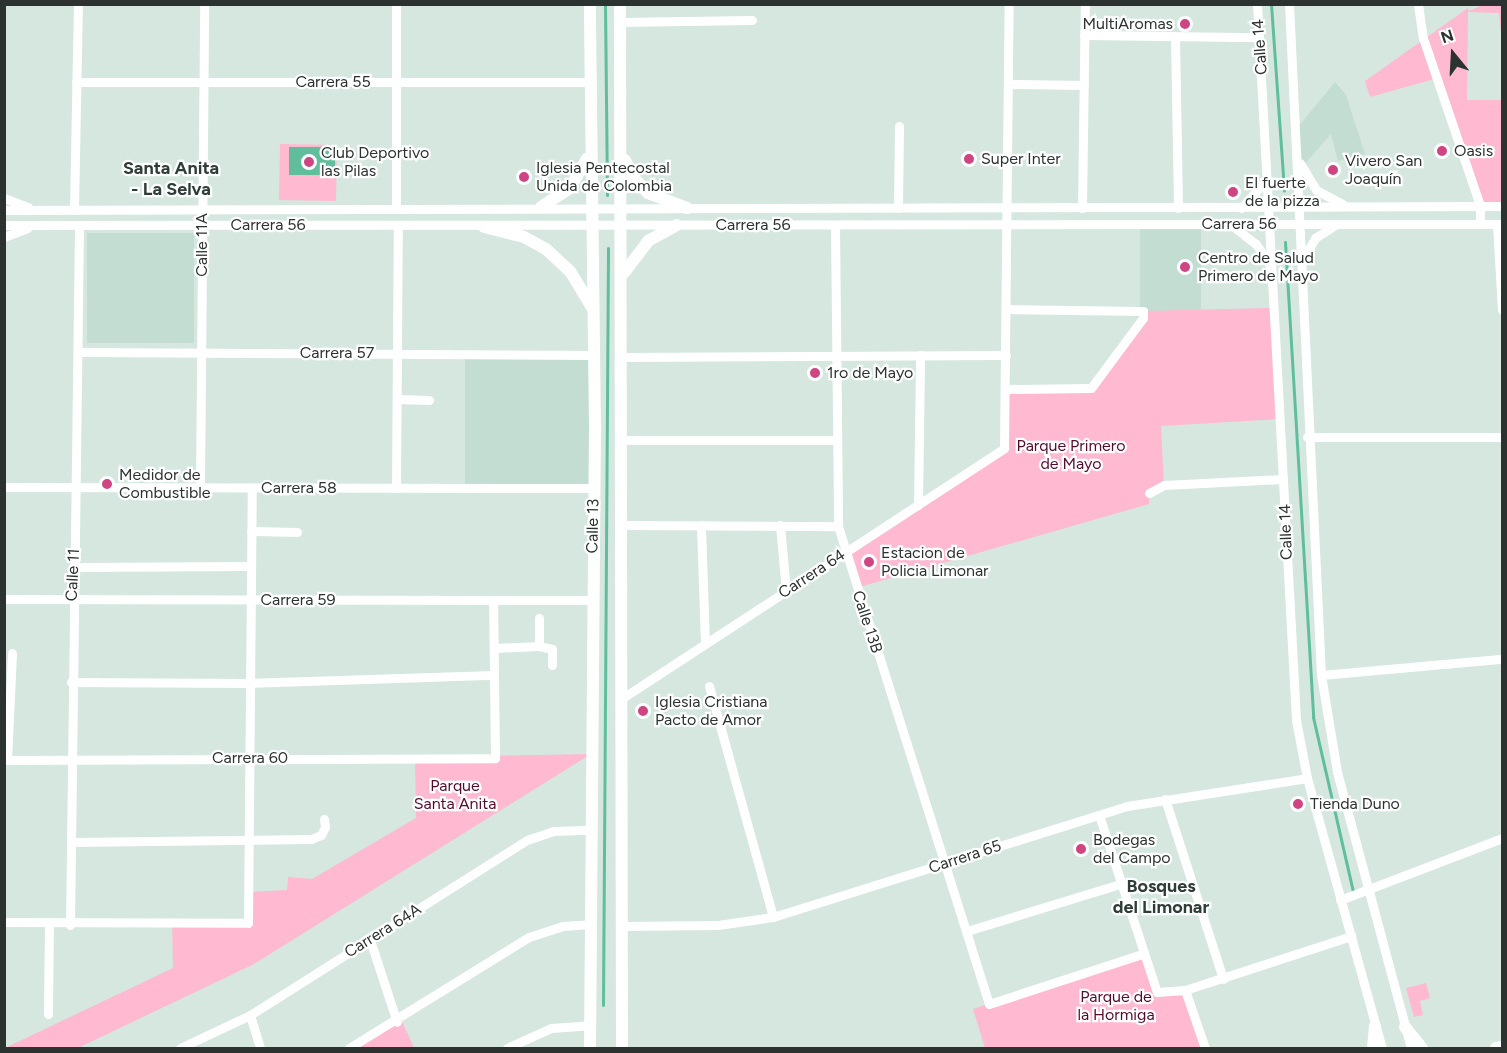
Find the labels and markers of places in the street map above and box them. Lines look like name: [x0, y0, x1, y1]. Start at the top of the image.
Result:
place label: MultiAromas: [1083, 14, 1173, 34]
marker: MultiAromas: [1178, 17, 1192, 31]
place label: Oasis: [1454, 141, 1493, 161]
place label: Club Deportivo las Pilas: [321, 143, 429, 181]
marker: Oasis: [1435, 144, 1449, 158]
place label: Super Inter: [981, 149, 1061, 169]
place label: Vivero San Joaquín: [1345, 151, 1422, 189]
marker: Super Inter: [962, 152, 976, 166]
marker: Club Deportivo las Pilas: [302, 155, 316, 169]
place label: Iglesia Pentecostal Unida de Colombia: [536, 158, 672, 196]
marker: Vivero San Joaquín: [1326, 163, 1340, 177]
marker: Iglesia Pentecostal Unida de Colombia: [517, 170, 531, 184]
place label: El fuerte de la pizza: [1245, 173, 1320, 211]
marker: El fuerte de la pizza: [1226, 185, 1240, 199]
place label: Centro de Salud Primero de Mayo: [1198, 248, 1318, 286]
marker: Centro de Salud Primero de Mayo: [1176, 258, 1194, 276]
place label: 1ro de Mayo: [827, 363, 913, 383]
marker: 1ro de Mayo: [808, 366, 822, 380]
place label: Medidor de Combustible: [119, 465, 211, 503]
marker: Medidor de Combustible: [100, 477, 114, 491]
place label: Estacion de Policia Limonar: [881, 543, 989, 581]
marker: Estacion de Policia Limonar: [862, 555, 876, 569]
place label: Iglesia Cristiana Pacto de Amor: [655, 692, 767, 730]
marker: Iglesia Cristiana Pacto de Amor: [636, 704, 650, 718]
place label: Tienda Duno: [1310, 794, 1400, 814]
marker: Tienda Duno: [1291, 797, 1305, 811]
place label: Bodegas del Campo: [1093, 830, 1171, 868]
marker: Bodegas del Campo: [1074, 842, 1088, 856]

